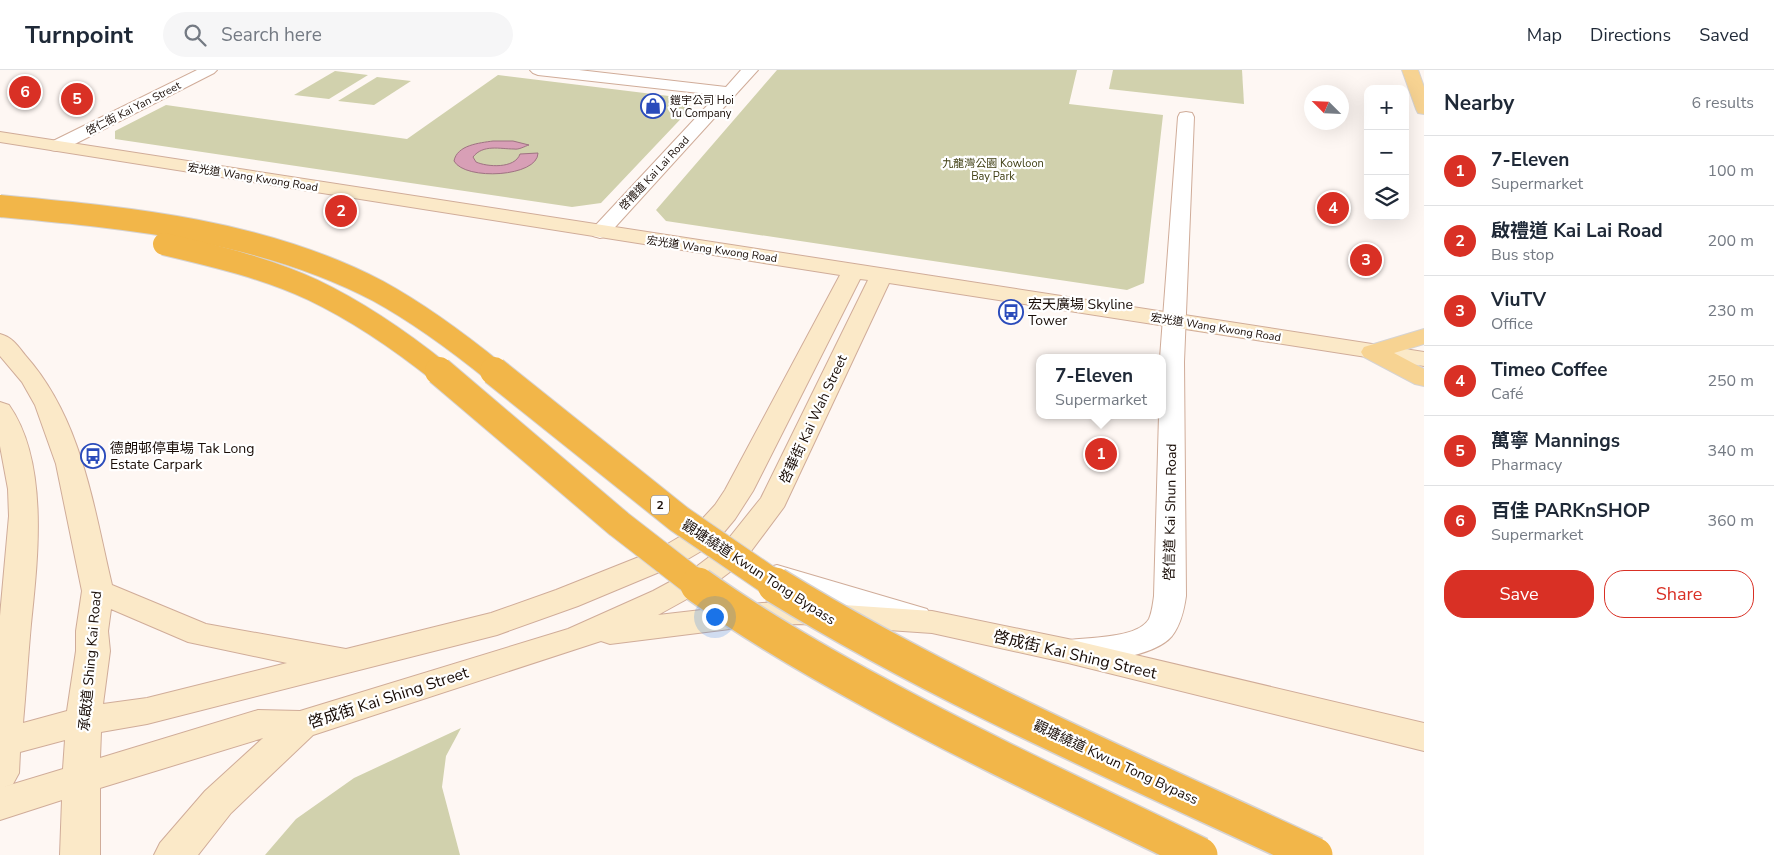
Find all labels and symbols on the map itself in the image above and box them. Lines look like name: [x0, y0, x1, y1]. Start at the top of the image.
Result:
pin: 6: [9, 73, 41, 111]
street label: 啓仁街 Kai Yan Street: [83, 78, 183, 139]
pin: 5: [61, 80, 93, 118]
north arrow: [1304, 85, 1349, 130]
shop icon: 鎧宇公司 Hoi Yu Company: [640, 93, 666, 119]
place label: 鎧宇公司 Hoi Yu Company: [669, 93, 734, 121]
street label: 啓禮道 Kai Lai Road: [616, 133, 693, 214]
park label: 九龍灣公園 Kowloon Bay Park: [942, 156, 1044, 184]
street label: 宏光道 Wang Kwong Road: [187, 160, 319, 195]
pin: 4: [1317, 189, 1349, 227]
pin: 2: [325, 192, 357, 230]
street label: 宏光道 Wang Kwong Road: [646, 233, 778, 266]
pin: 3: [1350, 241, 1382, 279]
place label: 宏天廣場 Skyline Tower: [1028, 295, 1133, 330]
bus stop icon: 宏天廣場 Skyline Tower: [998, 299, 1024, 325]
street label: 宏光道 Wang Kwong Road: [1150, 310, 1282, 345]
street label: 啓華街 Kai Wah Street: [775, 351, 852, 487]
pin: 1: [1085, 435, 1117, 473]
place label: 德朗邨停車場 Tak Long Estate Carpark: [110, 439, 254, 474]
bus stop icon: 德朗邨停車場 Tak Long Estate Carpark: [80, 443, 106, 469]
street label: 啓信道 Kai Shun Road: [1160, 443, 1181, 581]
road number: 2: [651, 496, 669, 514]
street label: 觀塘繞道 Kwun Tong Bypass: [678, 516, 839, 629]
street label: 承啟道 Shing Kai Road: [75, 590, 106, 732]
your location: [702, 604, 728, 630]
street label: 啓成街 Kai Shing Street: [991, 625, 1159, 685]
street label: 啓成街 Kai Shing Street: [305, 662, 472, 734]
street label: 觀塘繞道 Kwun Tong Bypass: [1030, 716, 1201, 809]

